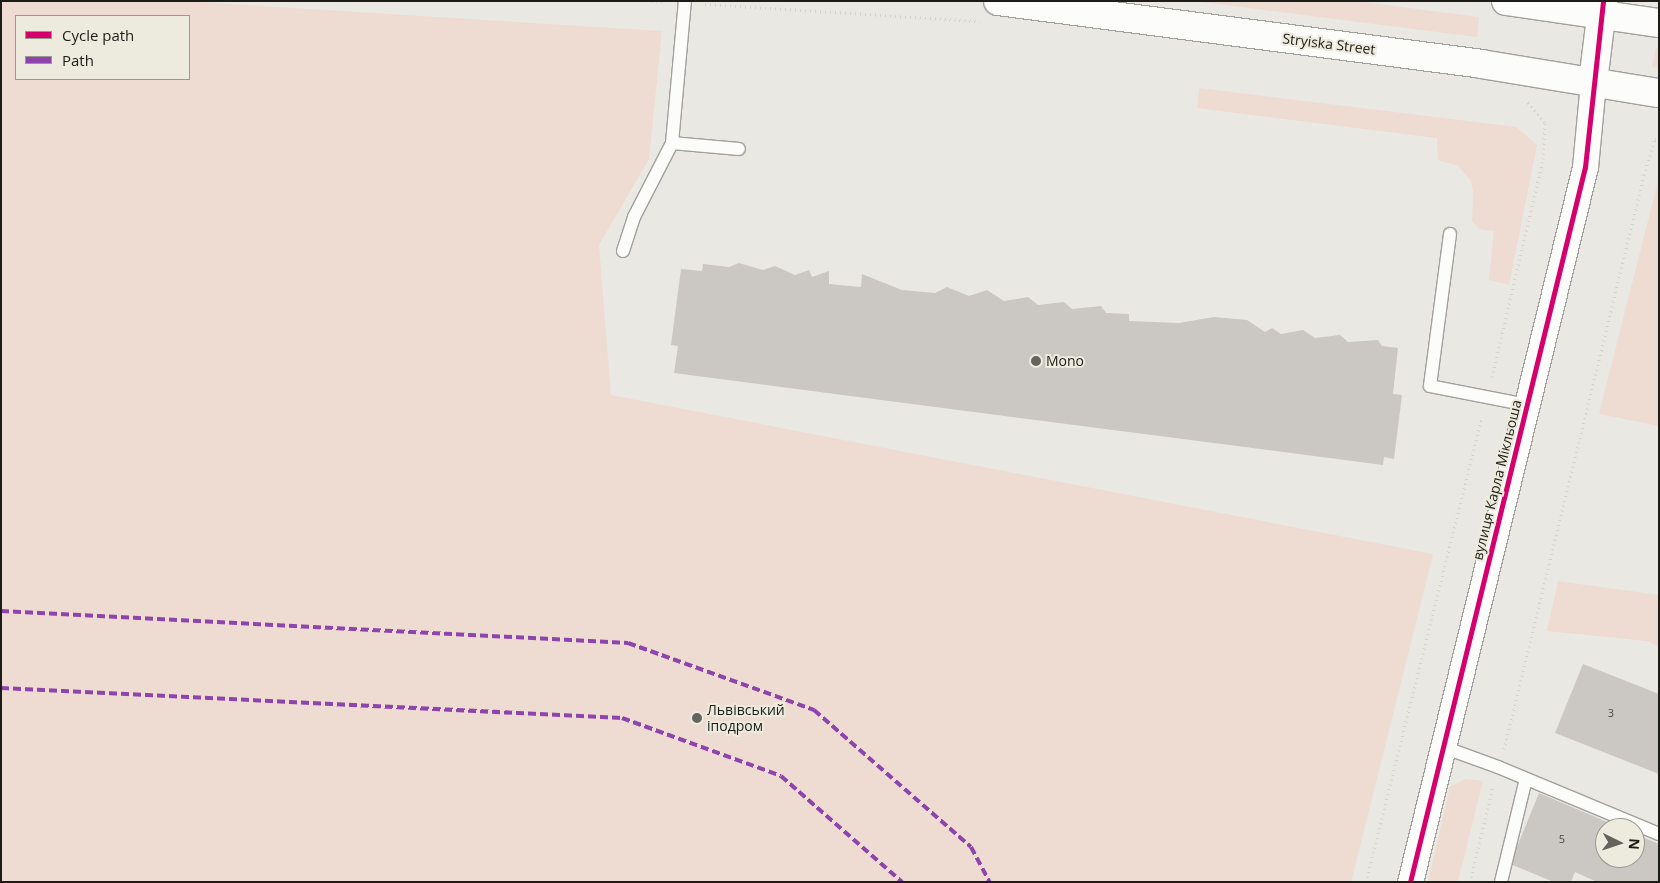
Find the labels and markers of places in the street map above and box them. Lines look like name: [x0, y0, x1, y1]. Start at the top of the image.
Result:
place label: Mono: [1046, 353, 1084, 369]
marker: Mono: [1030, 355, 1042, 367]
place label: Львівський іподром: [707, 702, 785, 734]
marker: Львівський іподром: [691, 712, 703, 724]

